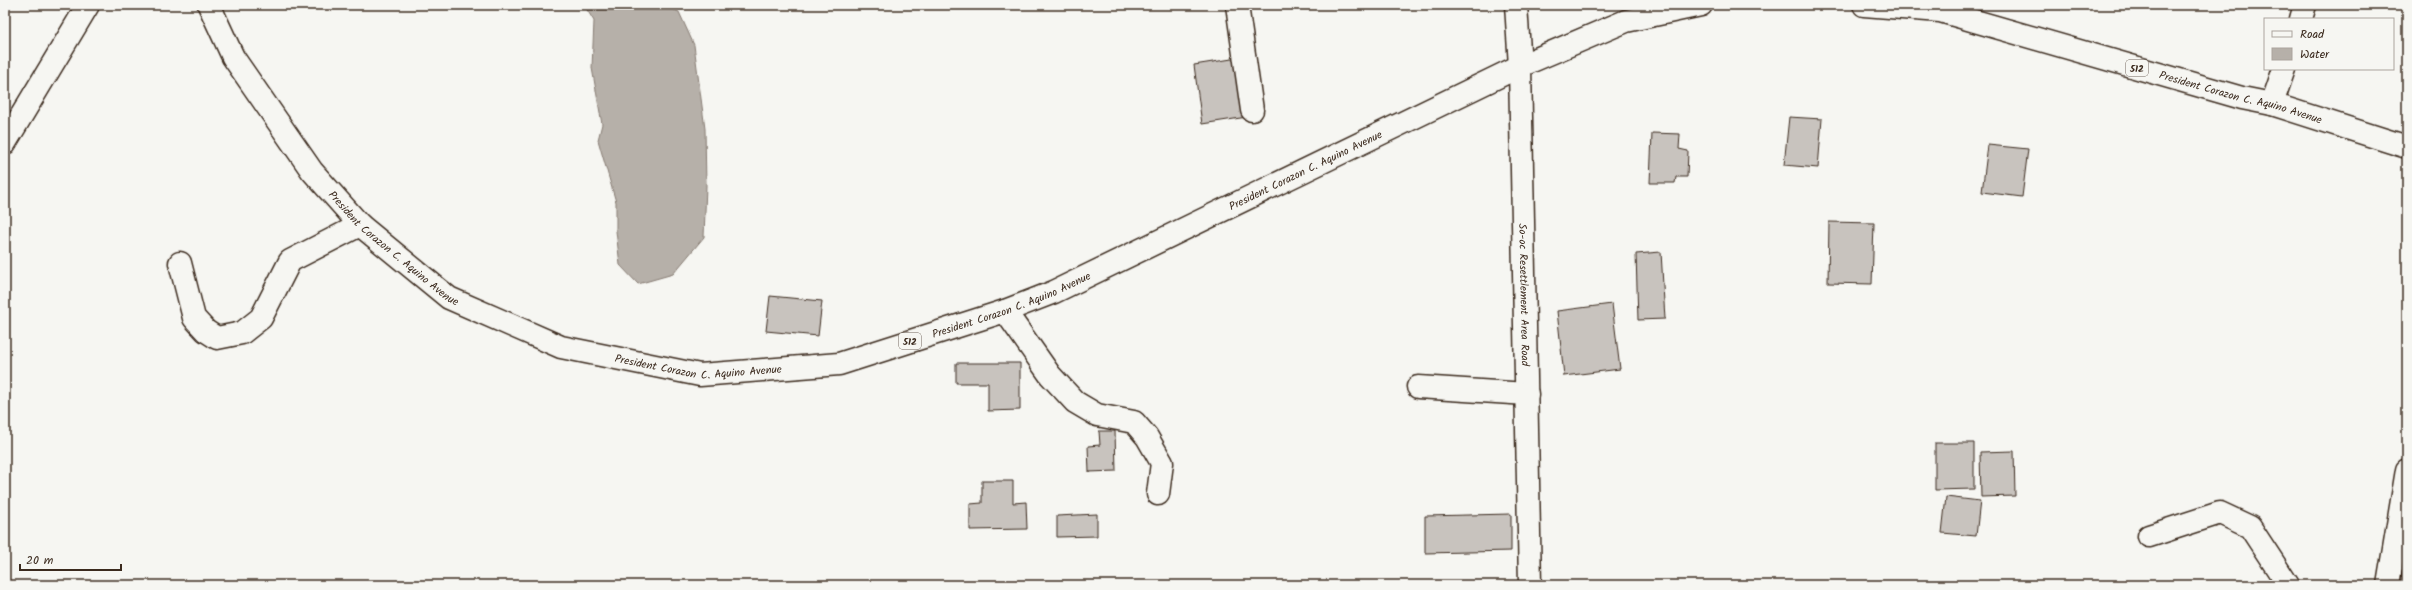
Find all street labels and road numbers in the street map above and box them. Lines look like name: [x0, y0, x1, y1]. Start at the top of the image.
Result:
road number: 512: [2126, 60, 2148, 76]
street label: President Corazon C. Aquino Avenue: [2157, 67, 2324, 129]
street label: President Corazon C. Aquino Avenue: [1226, 126, 1386, 216]
street label: President Corazon C. Aquino Avenue: [324, 187, 461, 311]
street label: So-oc Resettlement Area Road: [1513, 223, 1534, 367]
street label: President Corazon C. Aquino Avenue: [930, 267, 1094, 344]
road number: 512: [899, 333, 921, 349]
street label: President Corazon C. Aquino Avenue: [613, 350, 783, 385]

